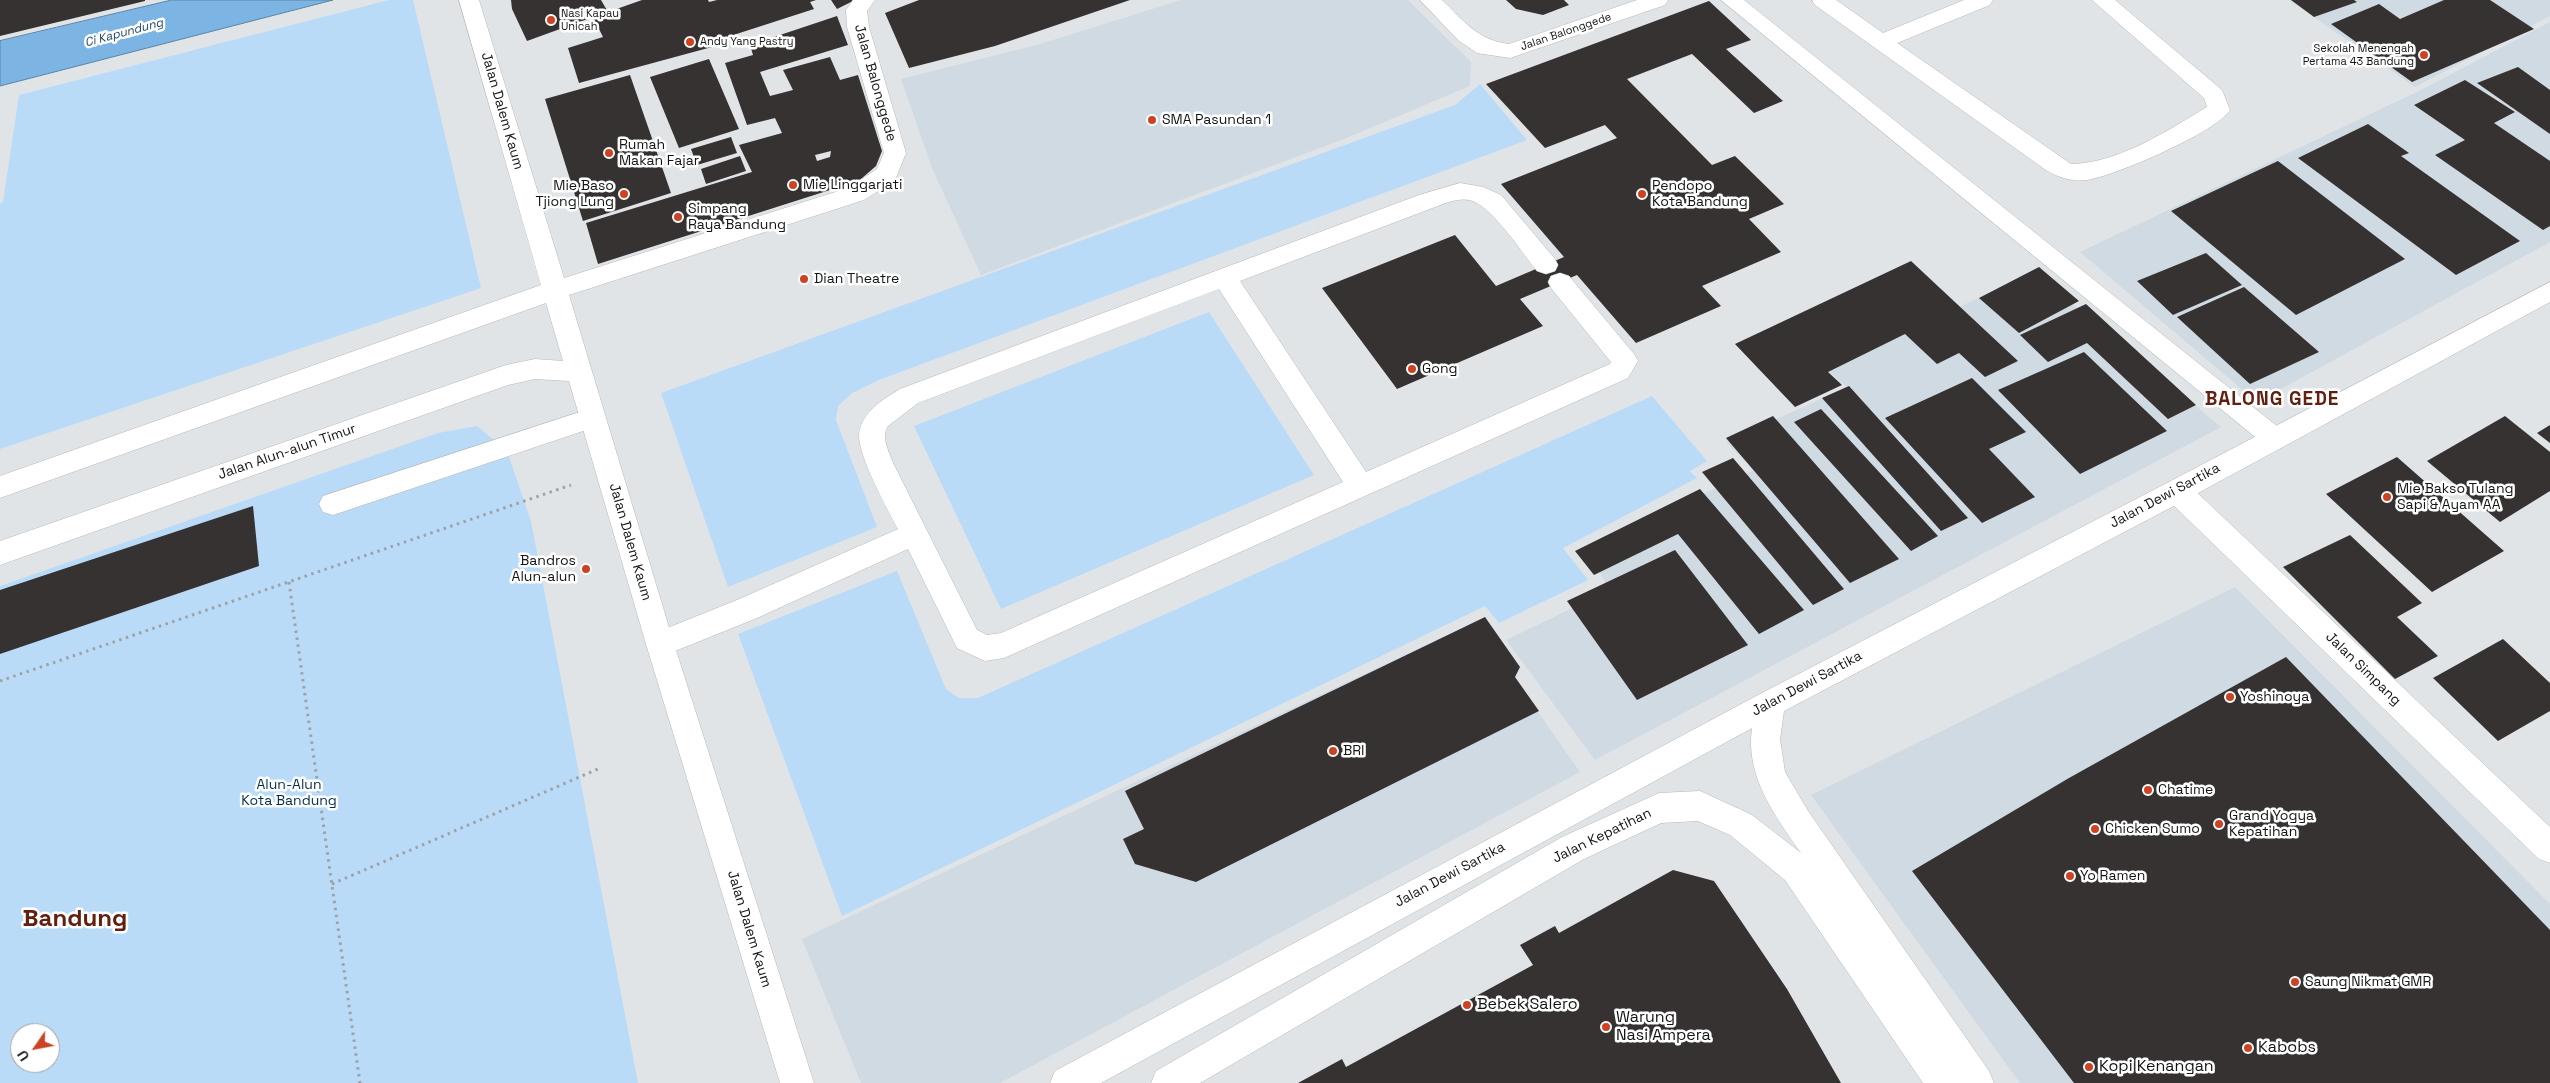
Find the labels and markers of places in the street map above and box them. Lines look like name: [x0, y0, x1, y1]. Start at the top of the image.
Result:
place label: Nasi Kapau Unicah: [561, 7, 619, 33]
marker: Nasi Kapau Unicah: [545, 14, 557, 26]
place label: Andy Yang Pastry: [700, 35, 793, 49]
marker: Andy Yang Pastry: [684, 36, 696, 48]
place label: Sekolah Menengah Pertama 43 Bandung: [2303, 42, 2414, 68]
marker: Sekolah Menengah Pertama 43 Bandung: [2418, 49, 2430, 61]
place label: SMA Pasundan 1: [1162, 112, 1271, 128]
marker: SMA Pasundan 1: [1146, 114, 1158, 126]
place label: Rumah Makan Fajar: [619, 137, 699, 170]
marker: Rumah Makan Fajar: [603, 147, 615, 159]
place label: Mie Linggarjati: [803, 177, 902, 193]
place label: Mie Baso Tjiong Lung: [535, 178, 614, 210]
place label: Pendopo Kota Bandung: [1652, 178, 1748, 210]
marker: Mie Linggarjati: [787, 179, 799, 191]
marker: Mie Baso Tjiong Lung: [618, 188, 630, 200]
marker: Pendopo Kota Bandung: [1636, 188, 1648, 200]
place label: Simpang Raya Bandung: [688, 201, 786, 233]
marker: Simpang Raya Bandung: [672, 211, 684, 223]
place label: Dian Theatre: [814, 271, 899, 287]
marker: Dian Theatre: [798, 273, 810, 285]
place label: Gong: [1422, 361, 1457, 377]
marker: Gong: [1406, 363, 1418, 375]
place label: Mie Bakso Tulang Sapi & Ayam AA: [2397, 481, 2513, 514]
marker: Mie Bakso Tulang Sapi & Ayam AA: [2381, 491, 2393, 503]
place label: Bandros Alun-alun: [512, 553, 576, 586]
marker: Bandros Alun-alun: [580, 563, 592, 575]
place label: Yoshinoya: [2240, 689, 2309, 705]
marker: Yoshinoya: [2224, 691, 2236, 703]
place label: BRI: [1343, 743, 1365, 759]
marker: BRI: [1327, 745, 1339, 757]
place label: Chatime: [2158, 782, 2213, 798]
marker: Chatime: [2142, 784, 2154, 796]
place label: Grand Yogya Kepatihan: [2229, 808, 2314, 840]
marker: Grand Yogya Kepatihan: [2213, 818, 2225, 830]
place label: Chicken Sumo: [2105, 821, 2200, 837]
marker: Chicken Sumo: [2089, 823, 2101, 835]
place label: Yo Ramen: [2080, 868, 2145, 884]
marker: Yo Ramen: [2064, 870, 2076, 882]
place label: Saung Nikmat GMR: [2305, 974, 2431, 990]
marker: Saung Nikmat GMR: [2289, 976, 2301, 988]
place label: Bebek Salero: [1477, 995, 1578, 1015]
marker: Bebek Salero: [1461, 999, 1473, 1011]
place label: Warung Nasi Ampera: [1616, 1008, 1711, 1046]
marker: Warung Nasi Ampera: [1600, 1021, 1612, 1033]
place label: Kabobs: [2258, 1038, 2316, 1058]
marker: Kabobs: [2242, 1042, 2254, 1054]
place label: Kopi Kenangan: [2099, 1057, 2214, 1077]
marker: Kopi Kenangan: [2083, 1061, 2095, 1073]

